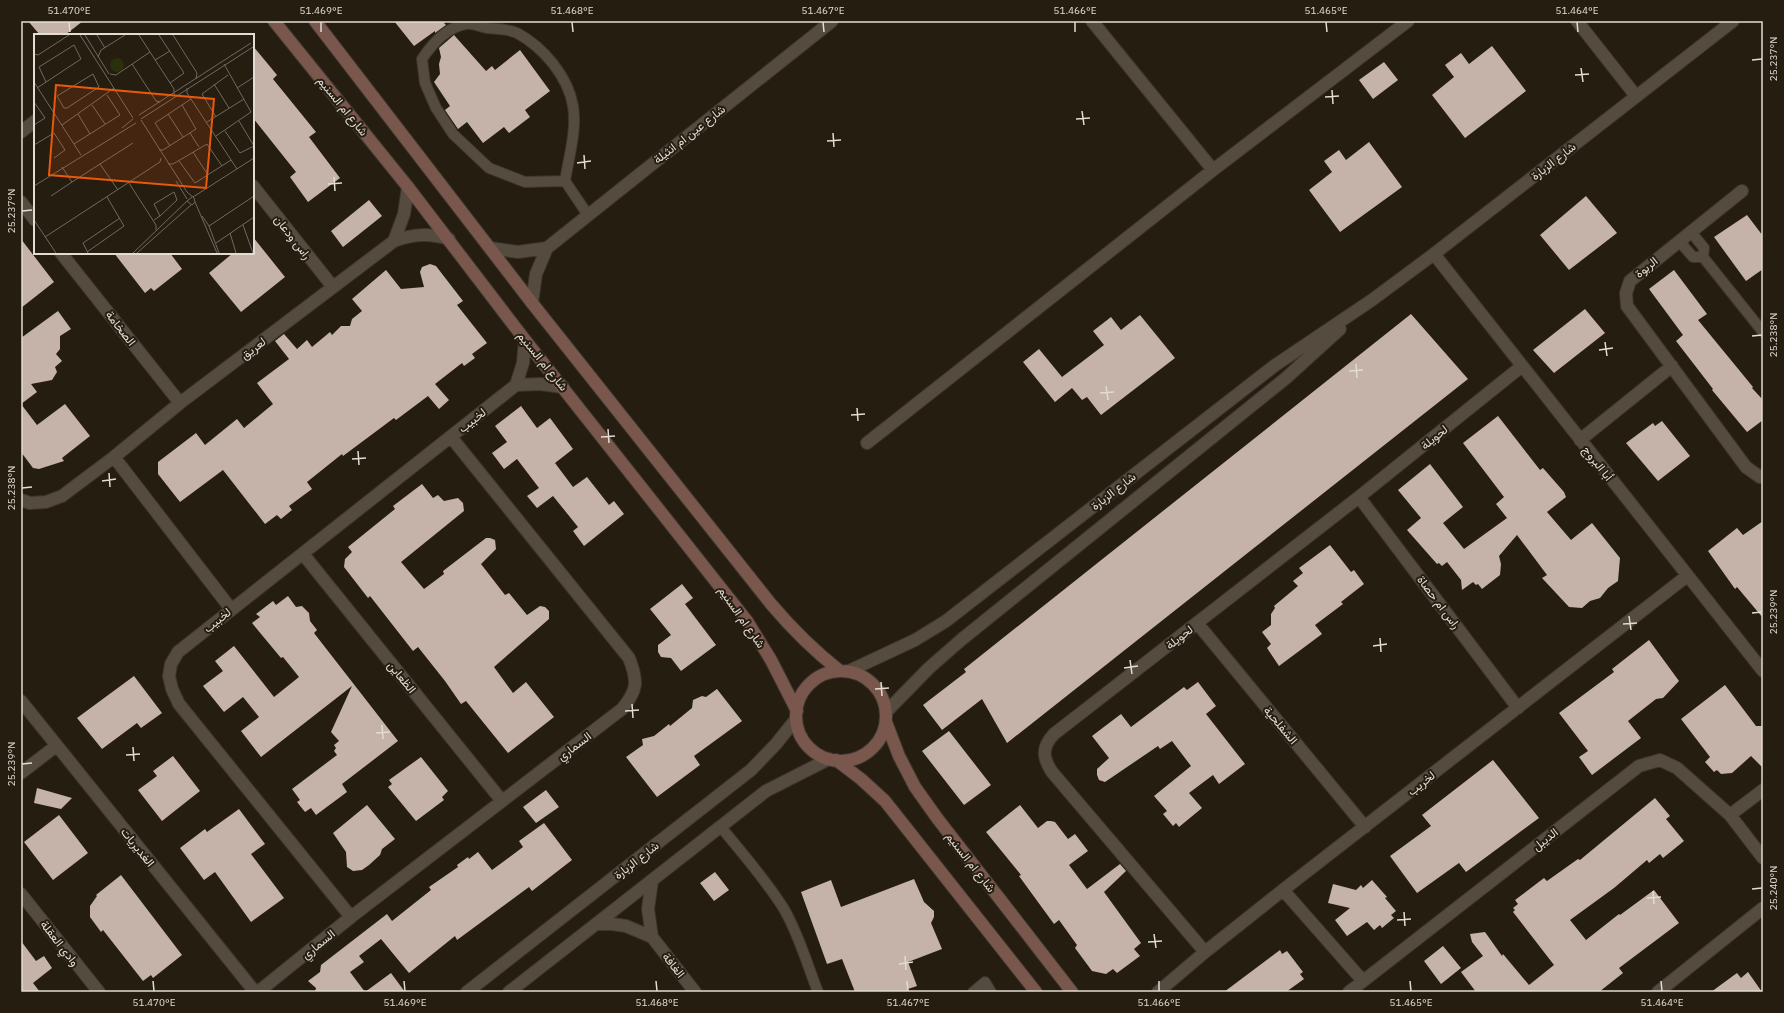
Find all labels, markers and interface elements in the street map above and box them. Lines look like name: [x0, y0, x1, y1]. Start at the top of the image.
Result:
text: 51.470°E: [47, 4, 91, 17]
text: 51.469°E: [299, 4, 343, 17]
text: 51.468°E: [550, 4, 594, 17]
text: 51.467°E: [801, 4, 845, 17]
text: 51.466°E: [1053, 4, 1097, 17]
text: 51.465°E: [1304, 4, 1348, 17]
text: 51.464°E: [1555, 4, 1599, 17]
inset map: [34, 34, 254, 254]
text: 25.237°N: [1767, 37, 1780, 81]
street label: شارع ام السنيم: [313, 73, 372, 140]
street label: شارع عين ام انثيلة: [650, 101, 729, 168]
street label: شارع الزبارة: [1528, 139, 1580, 185]
text: 25.237°N: [5, 189, 18, 233]
street label: راس ودعان: [270, 212, 315, 263]
street label: الربوة: [1632, 253, 1661, 281]
street label: الصخامة: [103, 307, 139, 349]
text: 25.238°N: [1767, 313, 1780, 357]
street label: شارع ام السنيم: [513, 328, 572, 395]
street label: لعريق: [237, 334, 269, 363]
street label: لخبيب: [455, 404, 489, 436]
street label: لحويلة: [1417, 421, 1451, 453]
street label: أبا البروج: [1578, 442, 1617, 485]
text: 25.238°N: [5, 466, 18, 510]
street label: شارع الزبارة: [1088, 469, 1140, 515]
street label: راس ام حصاة: [1413, 572, 1464, 632]
street label: شارع ام السنيم: [714, 583, 769, 652]
text: 25.239°N: [1767, 590, 1780, 634]
street label: لخبيب: [200, 604, 234, 636]
street label: لحويلة: [1162, 622, 1196, 653]
street label: الظعاين: [384, 658, 420, 697]
street label: الشفلحية: [1261, 703, 1301, 747]
street label: السماري: [554, 728, 596, 766]
text: 25.239°N: [5, 742, 18, 786]
street label: لخريب: [1404, 767, 1439, 799]
street label: الديبل: [1529, 824, 1561, 854]
street label: الغديريات: [117, 825, 158, 870]
street label: شارع ام السنيم: [941, 829, 999, 896]
street label: شارع الزبارة: [611, 838, 663, 884]
text: 25.240°N: [1767, 866, 1780, 910]
street label: وادي العقلة: [35, 917, 83, 971]
street label: السماري: [298, 926, 340, 964]
street label: الغافة: [659, 949, 689, 981]
text: 51.470°E: [132, 996, 176, 1009]
text: 51.469°E: [383, 996, 427, 1009]
text: 51.468°E: [635, 996, 679, 1009]
text: 51.467°E: [886, 996, 930, 1009]
text: 51.466°E: [1137, 996, 1181, 1009]
text: 51.465°E: [1389, 996, 1433, 1009]
text: 51.464°E: [1640, 996, 1684, 1009]

